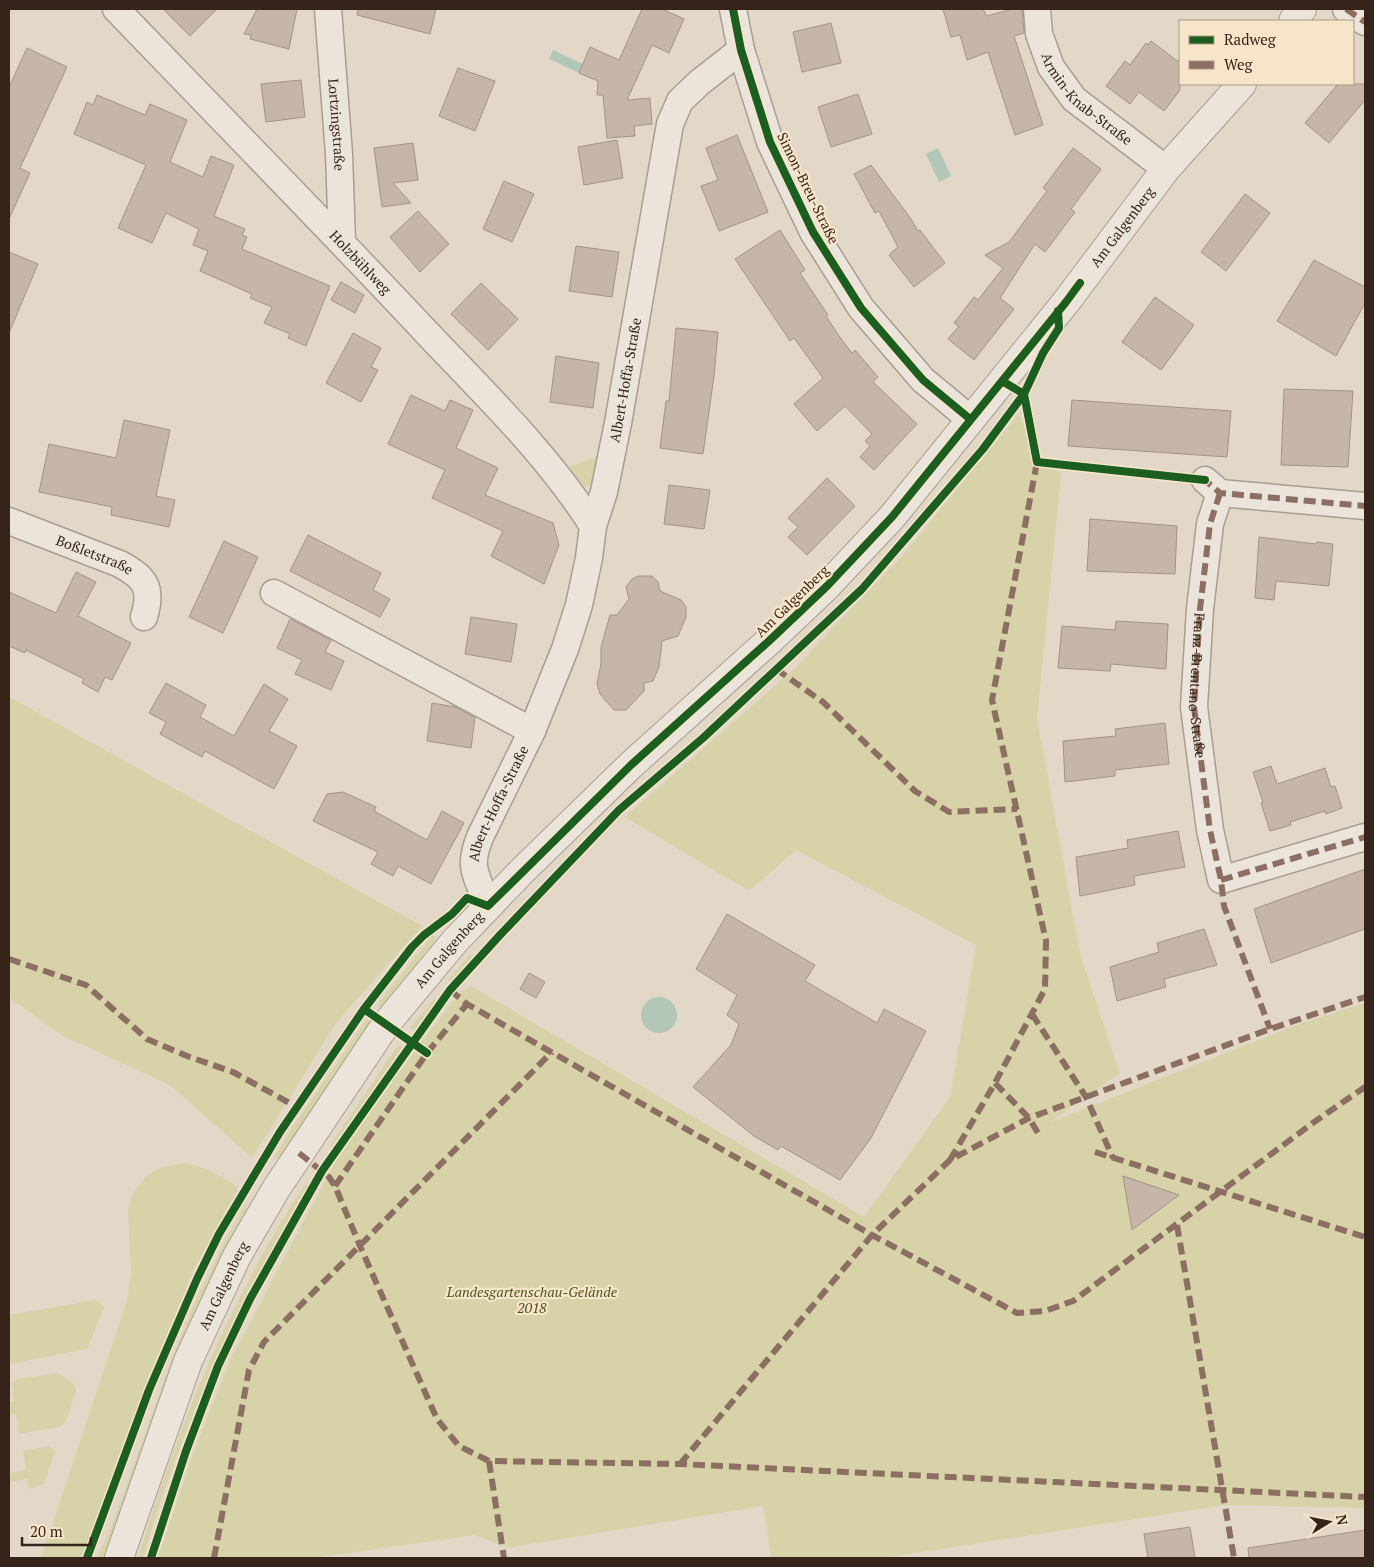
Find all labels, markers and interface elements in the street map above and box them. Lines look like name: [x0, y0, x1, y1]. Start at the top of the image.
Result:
legend: [1179, 20, 1354, 85]
text: Radweg: [1224, 29, 1277, 49]
street label: Armin-Knab-Straße: [1038, 50, 1136, 149]
text: Weg: [1224, 54, 1254, 74]
street label: Lortzingstraße: [324, 78, 350, 171]
street label: Simon-Breu-Straße: [773, 129, 844, 247]
street label: Am Galgenberg: [1086, 182, 1159, 271]
street label: Holzbühlweg: [326, 226, 396, 299]
street label: Albert-Hoffa-Straße: [604, 316, 645, 444]
street label: Boßletstraße: [54, 530, 137, 579]
street label: Am Galgenberg: [750, 560, 833, 641]
street label: Franz-Brentano-Straße: [1185, 612, 1211, 759]
street label: Albert-Hoffa-Straße: [464, 742, 532, 863]
street label: Am Galgenberg: [410, 906, 488, 992]
street label: Am Galgenberg: [194, 1237, 253, 1333]
park label: Landesgartenschau-Gelände 2018: [446, 1282, 618, 1317]
north arrow: [1304, 1497, 1354, 1547]
text: N: [1332, 1513, 1353, 1527]
scale bar: [22, 1514, 91, 1546]
text: 20 m: [30, 1521, 63, 1541]

